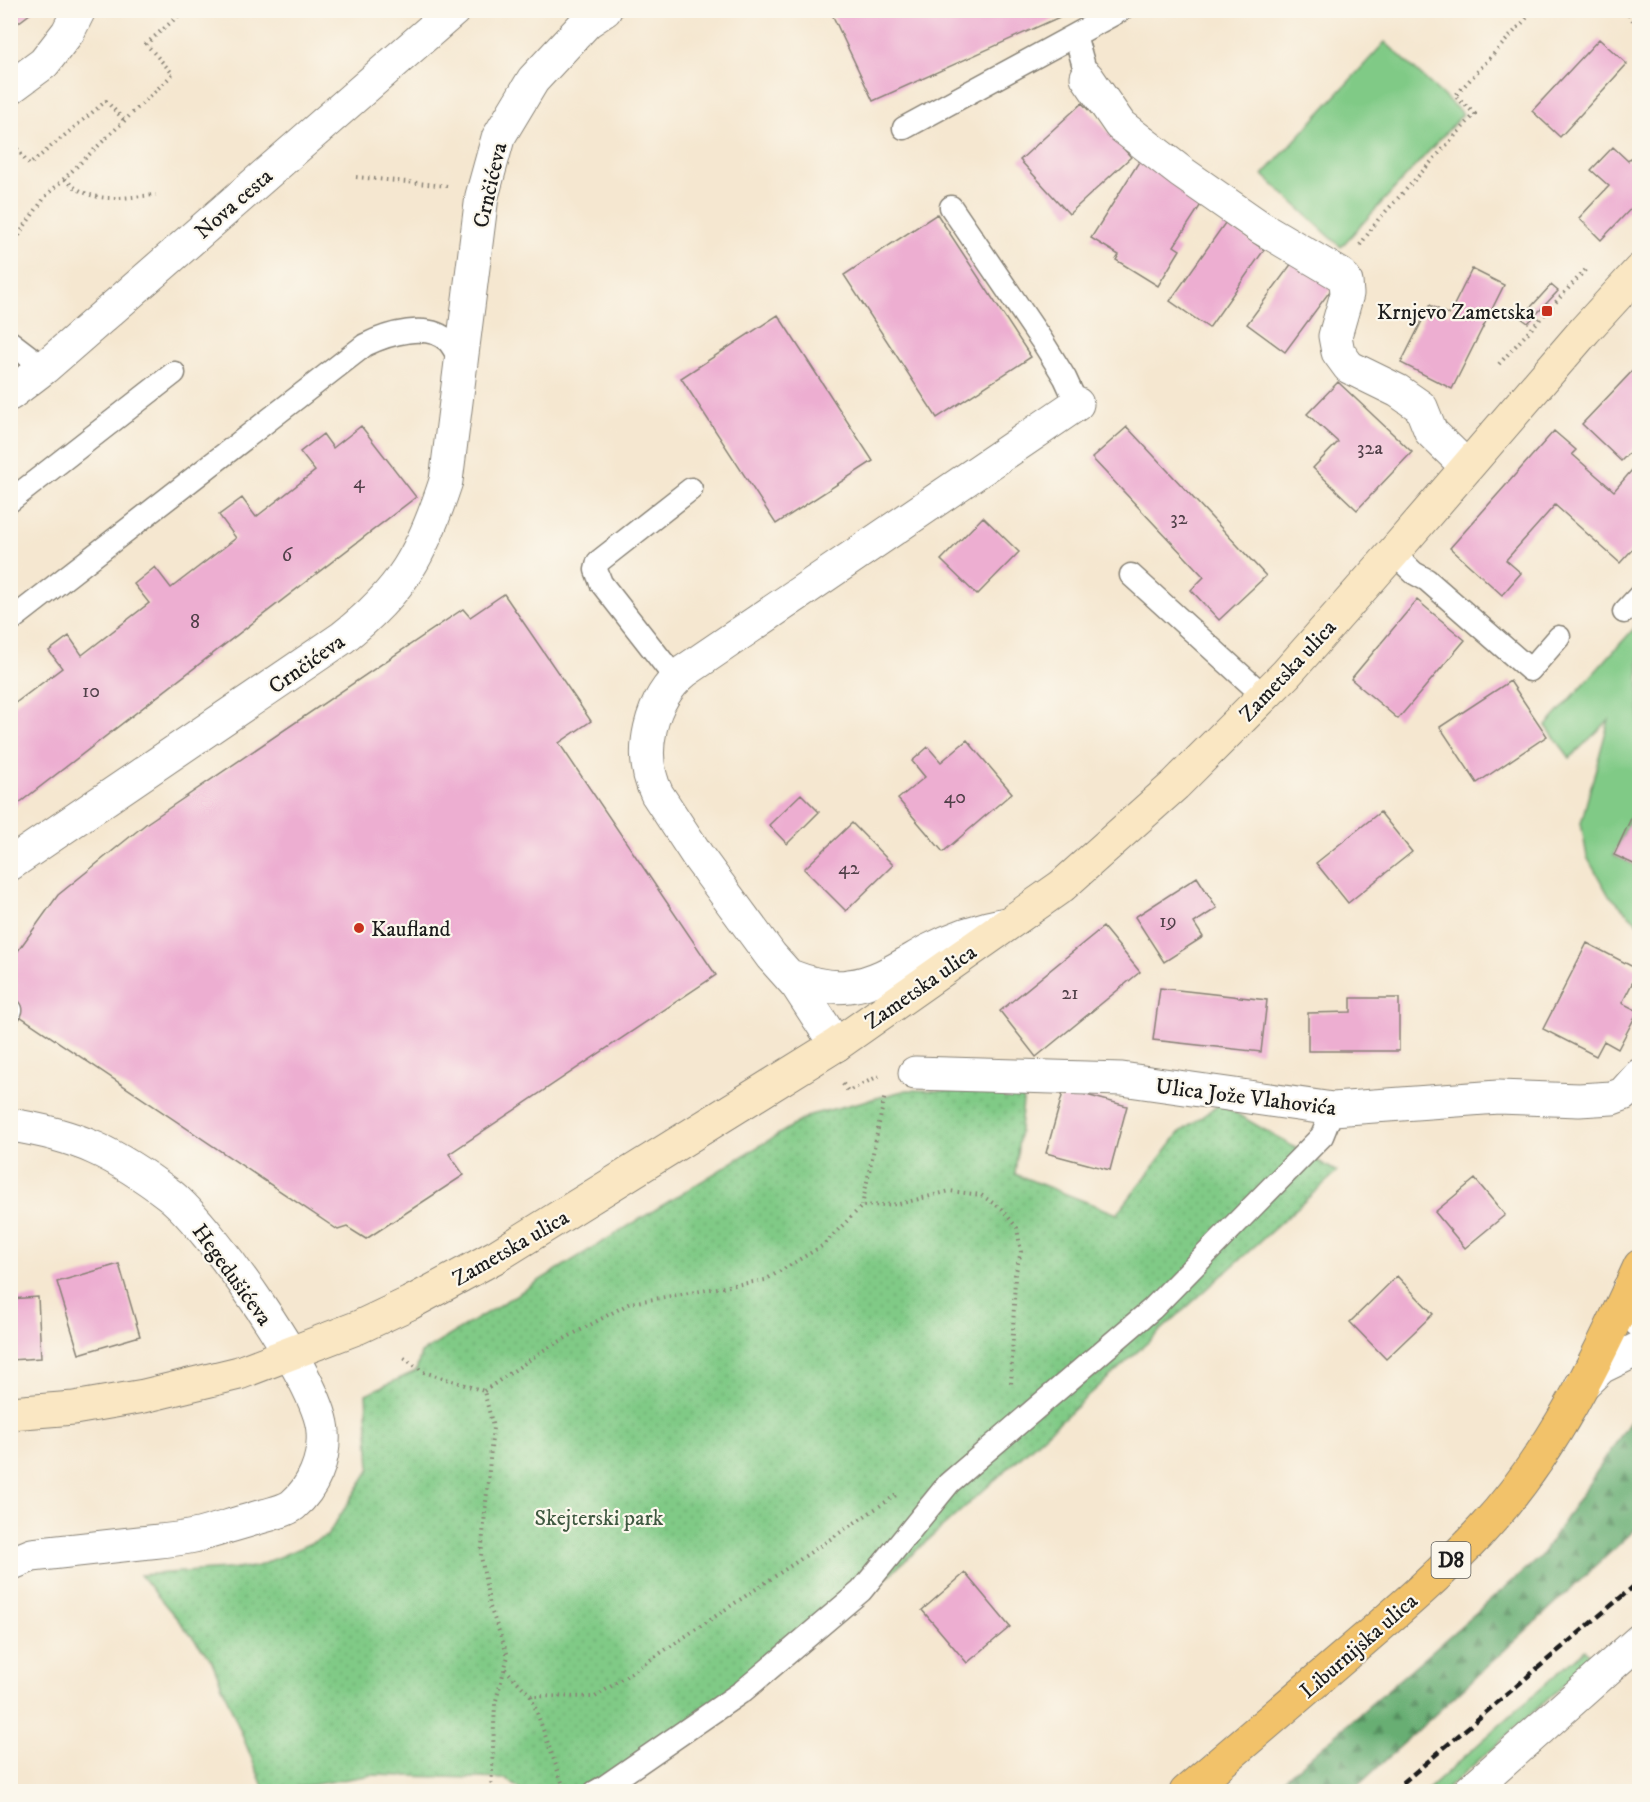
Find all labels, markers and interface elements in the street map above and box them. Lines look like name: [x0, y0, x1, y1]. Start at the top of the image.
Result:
street label: Crnčićeva: [468, 139, 514, 231]
street label: Nova cesta: [190, 163, 279, 245]
place label: Krnjevo Zametska: [1377, 299, 1536, 326]
marker: Krnjevo Zametska: [1540, 304, 1554, 318]
house number: 32a: [1357, 436, 1383, 461]
house number: 4: [353, 470, 365, 495]
house number: 32: [1170, 506, 1188, 531]
house number: 6: [282, 543, 293, 568]
house number: 8: [190, 610, 200, 635]
street label: Zametska ulica: [1234, 614, 1343, 728]
street label: Crnčićeva: [264, 628, 351, 700]
house number: 10: [82, 679, 100, 704]
house number: 40: [944, 785, 966, 810]
house number: 42: [838, 856, 860, 881]
house number: 19: [1159, 909, 1177, 934]
place label: Kaufland: [371, 916, 451, 943]
marker: Kaufland: [352, 921, 366, 935]
street label: Zametska ulica: [860, 938, 982, 1036]
house number: 21: [1061, 981, 1079, 1006]
street label: Ulica Jože Vlahovića: [1154, 1073, 1338, 1122]
street label: Zametska ulica: [448, 1204, 574, 1293]
street label: Hegedušićeva: [186, 1219, 278, 1332]
park label: Skejterski park: [534, 1505, 664, 1532]
road number: D8: [1432, 1542, 1470, 1578]
street label: Liburnijska ulica: [1295, 1587, 1424, 1705]

